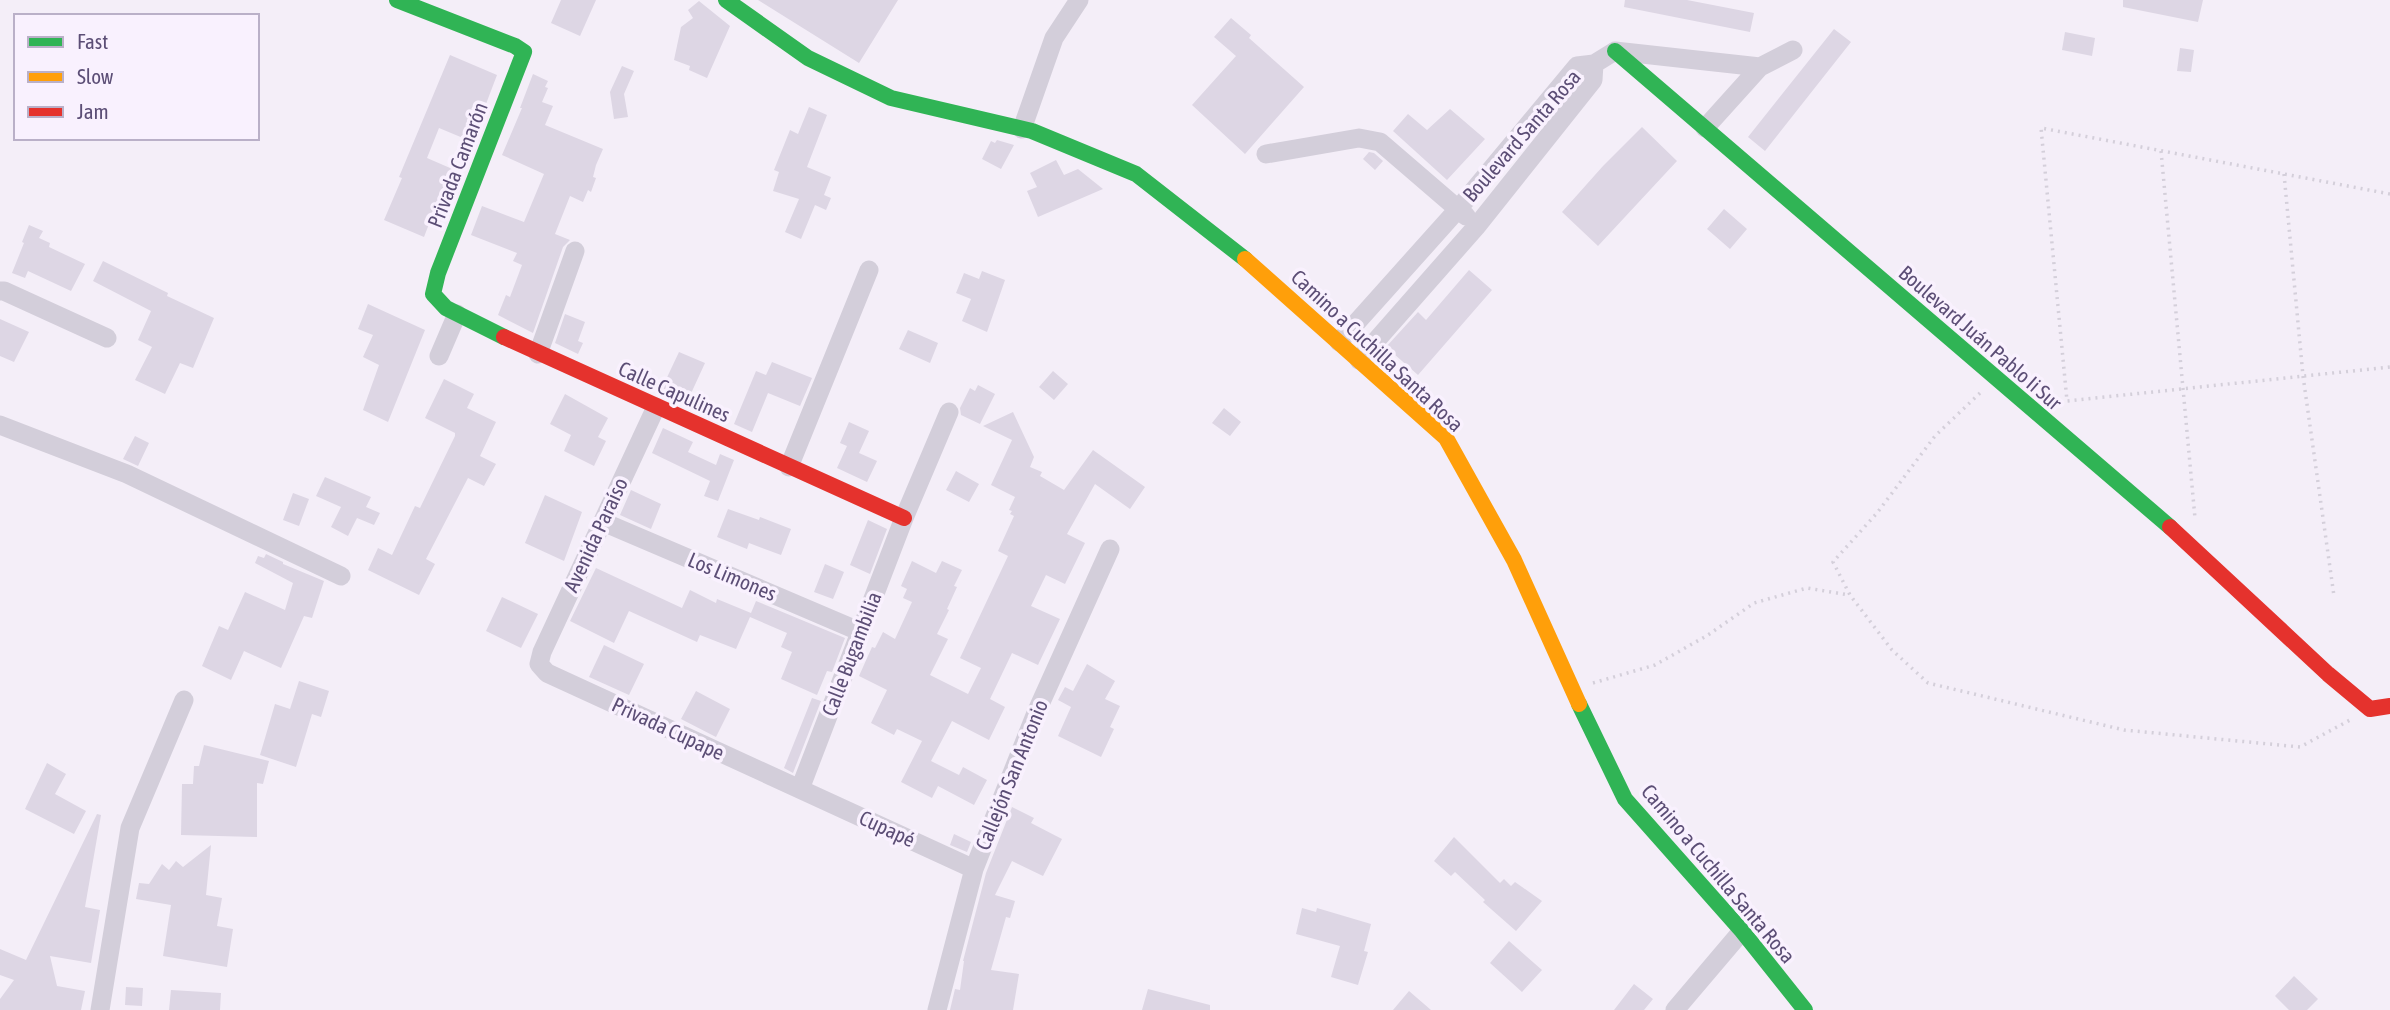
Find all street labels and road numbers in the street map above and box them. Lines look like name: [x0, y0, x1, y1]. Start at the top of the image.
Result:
street label: Boulevard Santa Rosa: [1457, 64, 1585, 206]
street label: Privada Camarón: [422, 99, 492, 231]
street label: Boulevard Juán Pablo Ii Sur: [1894, 260, 2067, 415]
street label: Camino a Cuchilla Santa Rosa: [1287, 264, 1468, 436]
street label: Calle Capulines: [615, 356, 734, 426]
street label: Avenida Paraíso: [558, 474, 632, 595]
street label: Los Limones: [685, 547, 780, 605]
street label: Calle Bugambilia: [816, 588, 886, 719]
street label: Privada Cupape: [609, 692, 728, 765]
street label: Callejón San Antonio: [970, 696, 1052, 853]
street label: Camino a Cuchilla Santa Rosa: [1637, 779, 1801, 968]
street label: Cupapé: [856, 805, 919, 851]

